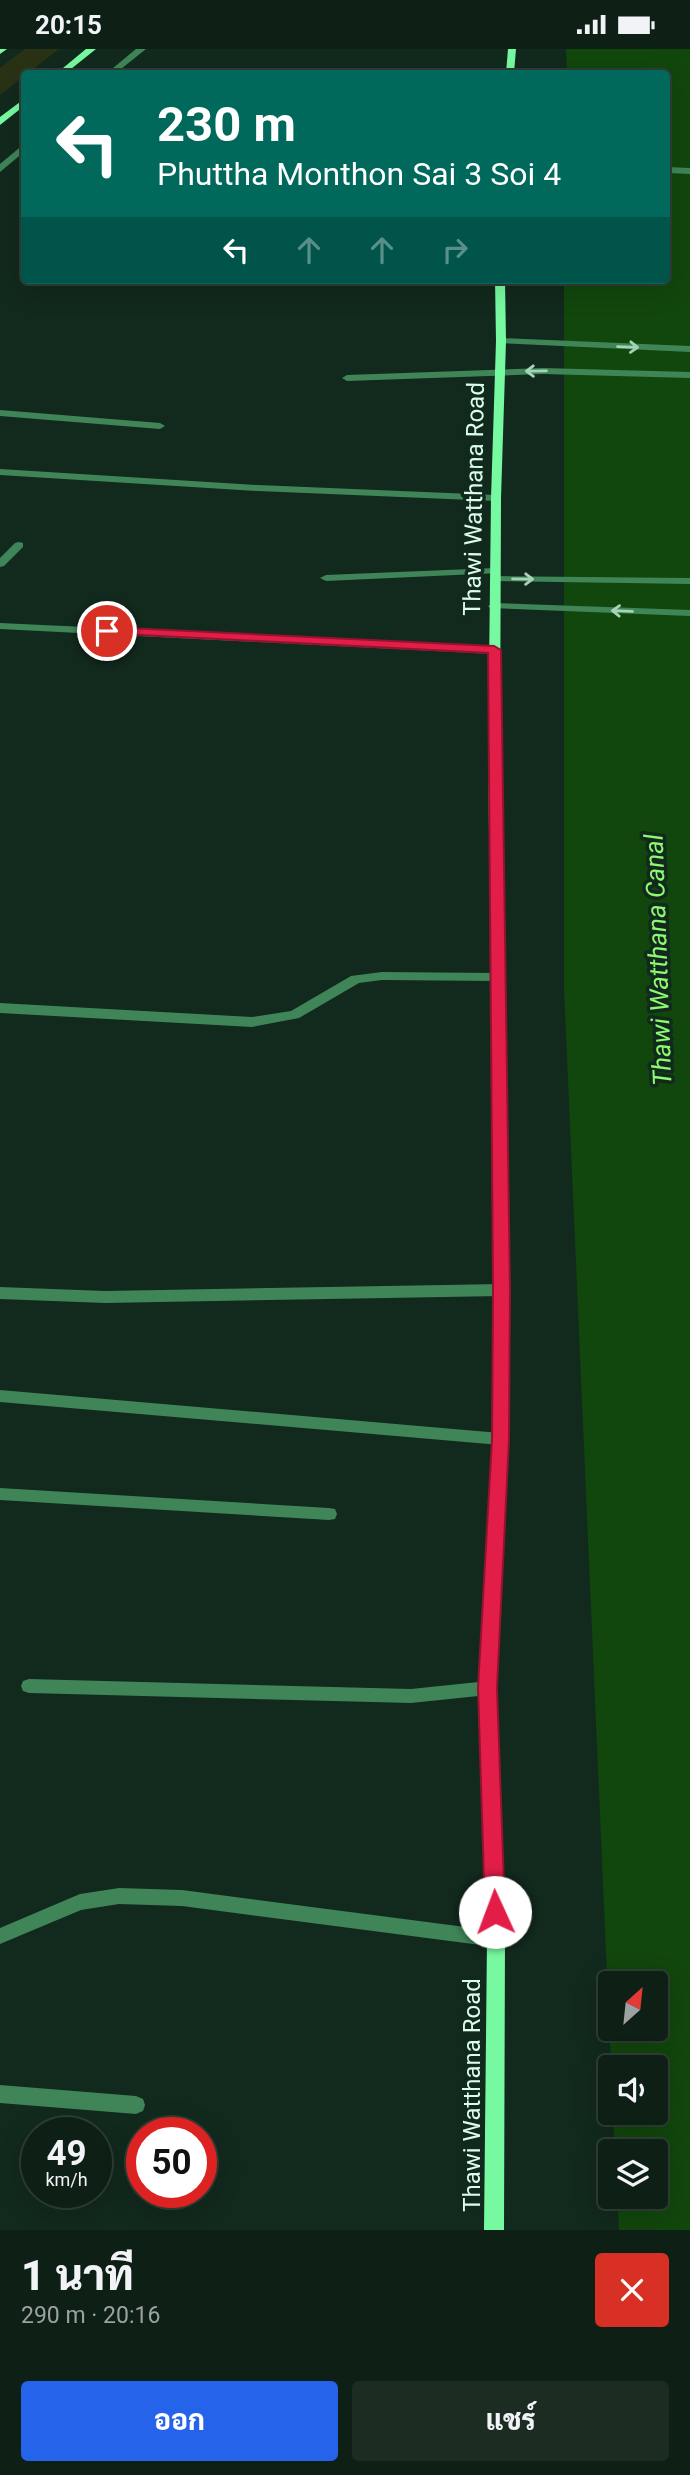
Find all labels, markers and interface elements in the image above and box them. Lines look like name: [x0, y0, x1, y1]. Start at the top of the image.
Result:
text: 20:15: [35, 10, 102, 40]
text: 230 m: [157, 96, 296, 153]
icon: left: [42, 98, 133, 189]
text: Phuttha Monthon Sai 3 Soi 4: [157, 155, 561, 193]
icon: left: [217, 231, 255, 269]
icon: ahead: [290, 231, 328, 269]
icon: ahead: [363, 231, 401, 269]
icon: right: [436, 231, 474, 269]
one-way arrow: [616, 340, 639, 353]
one-way arrow: [525, 365, 548, 378]
street label: Thawi Watthana Road: [458, 382, 490, 616]
one-way arrow: [511, 572, 534, 586]
pin: [77, 601, 137, 661]
one-way arrow: [611, 604, 634, 617]
icon: arrive: [88, 612, 126, 650]
water label: Thawi Watthana Canal: [639, 833, 677, 1086]
position arrow: [458, 1875, 532, 1949]
north arrow: [598, 1971, 668, 2041]
map controls: [598, 1971, 668, 2209]
street label: Thawi Watthana Road: [458, 1978, 486, 2212]
button: sound: [598, 2055, 668, 2125]
speed limit sign: 50: [126, 2117, 217, 2208]
text: 49: [46, 2133, 87, 2174]
button: layers: [598, 2139, 668, 2209]
text: km/h: [45, 2169, 88, 2190]
text: 1 นาที: [21, 2251, 134, 2300]
button: close: [595, 2253, 669, 2327]
text: 290 m · 20:16: [21, 2302, 160, 2329]
button: ออก: [21, 2381, 338, 2461]
button: แชร์: [352, 2381, 669, 2461]

